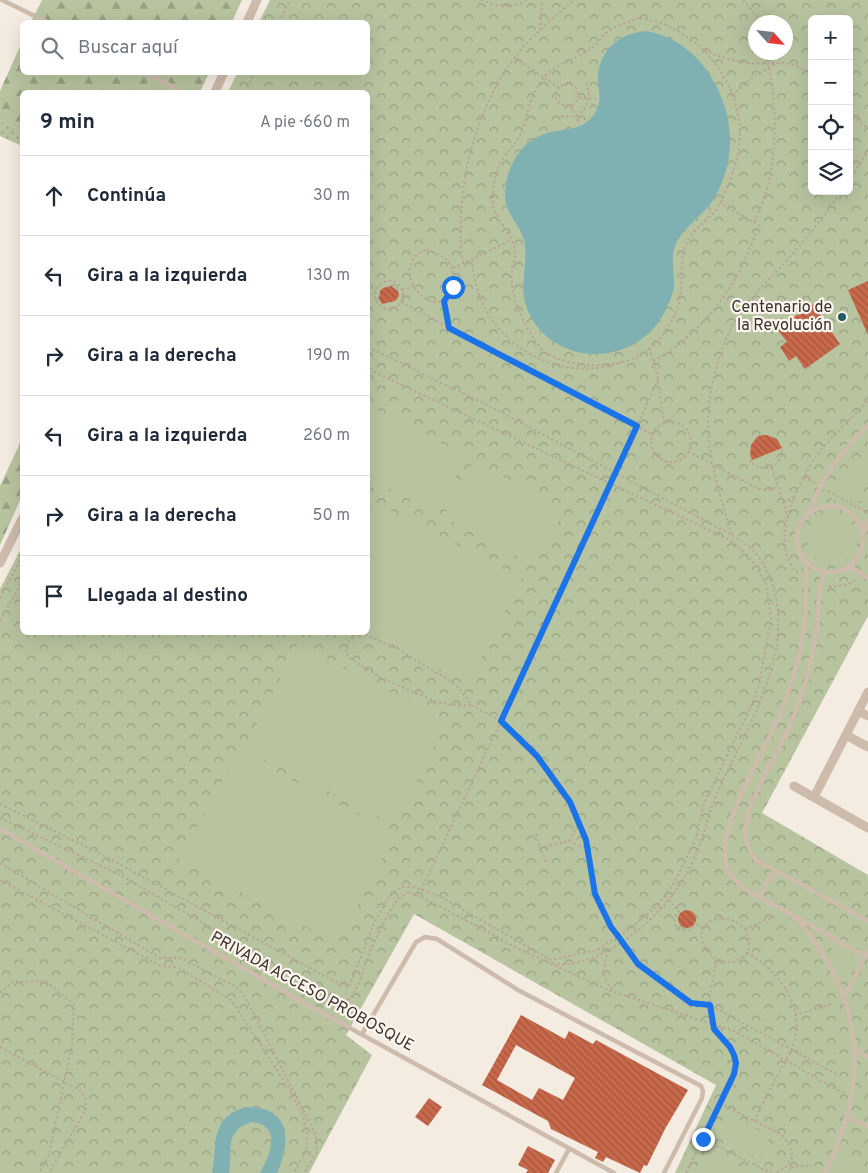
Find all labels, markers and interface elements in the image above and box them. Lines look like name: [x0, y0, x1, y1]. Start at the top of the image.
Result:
north arrow: [748, 15, 793, 60]
map controls: [808, 15, 853, 195]
button: +: [808, 15, 853, 60]
search box: [20, 20, 370, 75]
icon: search: [38, 34, 66, 62]
text: Buscar aquí: [78, 36, 178, 60]
button: −: [808, 60, 853, 105]
button: locate: [808, 105, 853, 150]
text: 9 min: [40, 109, 95, 136]
text: A pie · 660 m: [260, 113, 350, 133]
button: layers: [808, 150, 853, 195]
icon: ahead: [40, 182, 68, 210]
text: Continúa: [87, 184, 166, 208]
text: 30 m: [313, 186, 350, 206]
icon: left: [40, 262, 68, 290]
text: Gira a la izquierda: [87, 264, 247, 288]
text: 130 m: [307, 266, 350, 286]
route start: [442, 276, 465, 299]
place label: Centenario de la Revolución: [731, 298, 832, 336]
marker: Centenario de la Revolución: [836, 311, 848, 323]
icon: right: [40, 342, 68, 370]
text: Gira a la derecha: [87, 344, 237, 368]
text: 190 m: [307, 346, 350, 366]
icon: left: [40, 422, 68, 450]
text: Gira a la izquierda: [87, 424, 247, 448]
text: 260 m: [303, 426, 350, 446]
icon: right: [40, 502, 68, 530]
text: Gira a la derecha: [87, 504, 237, 528]
text: 50 m: [313, 506, 350, 526]
icon: arrive: [40, 582, 68, 610]
text: Llegada al destino: [87, 584, 248, 608]
street label: PRIVADA ACCESO PROBOSQUE: [207, 928, 417, 1056]
route end: [692, 1128, 715, 1151]

